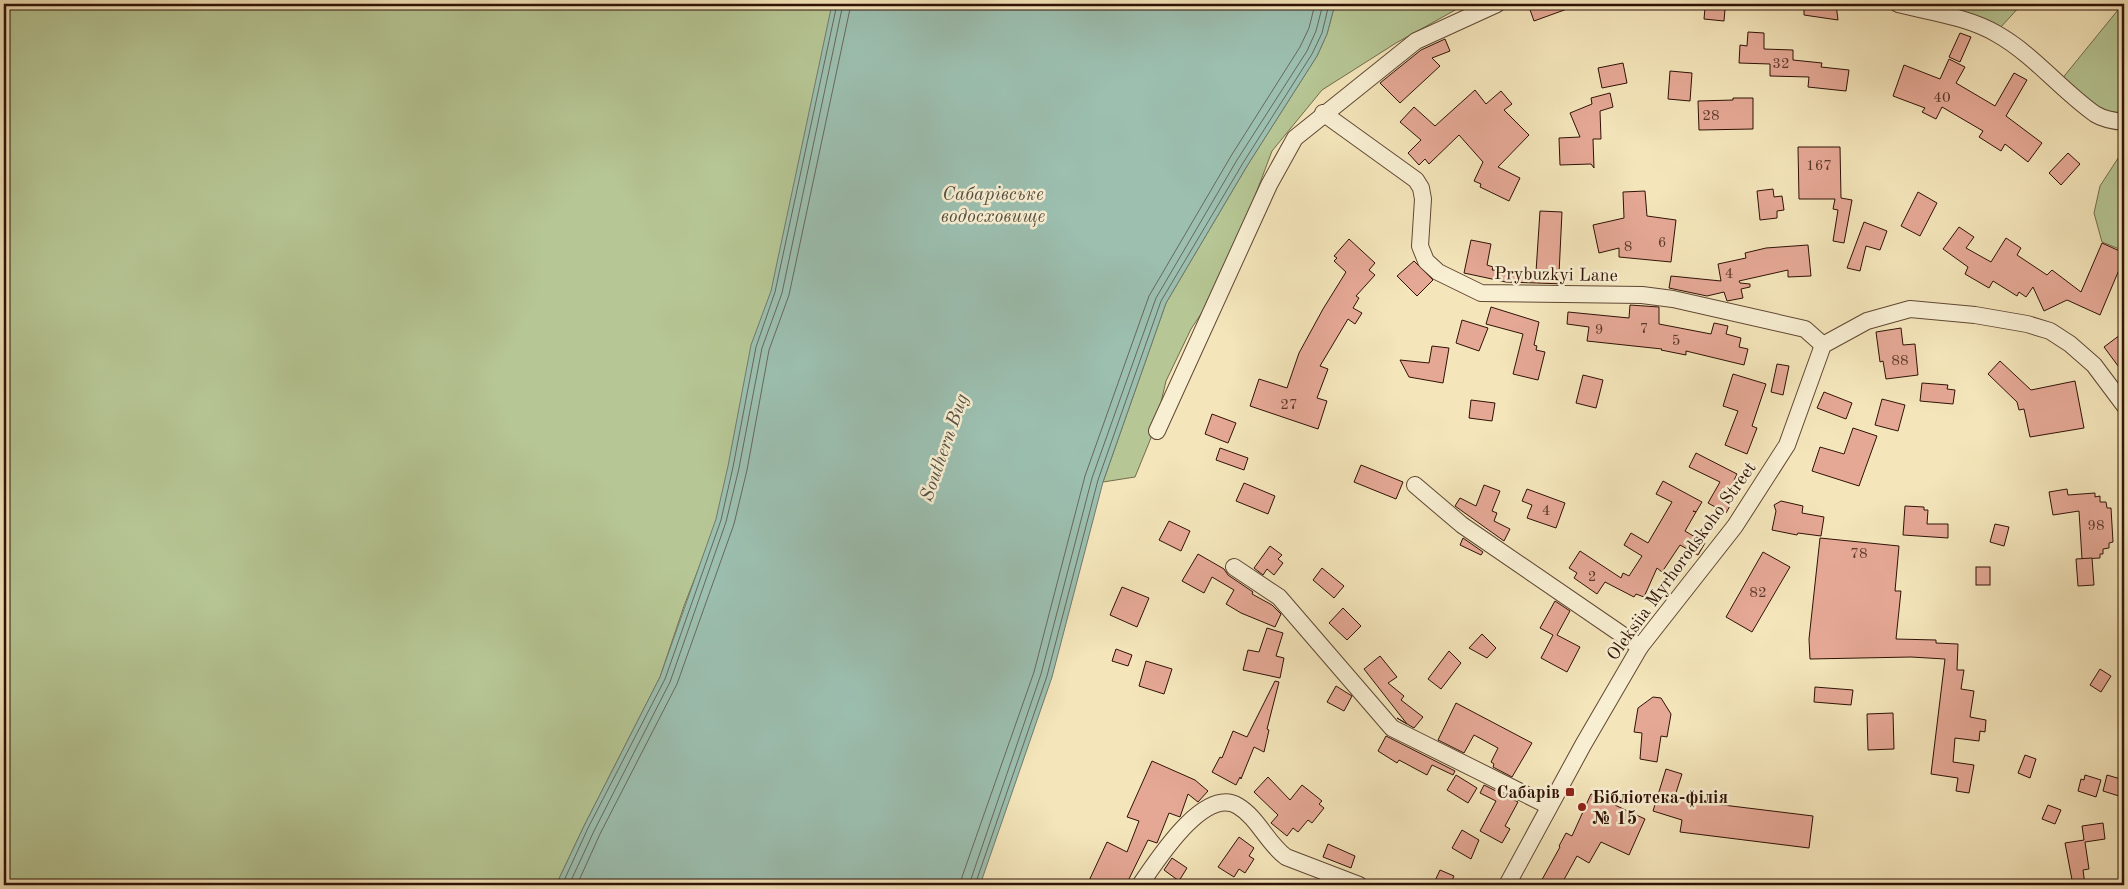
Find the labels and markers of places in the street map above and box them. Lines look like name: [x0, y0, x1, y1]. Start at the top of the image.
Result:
place label: Сабарів: [1497, 784, 1560, 802]
marker: Сабарів: [1564, 786, 1576, 798]
place label: Бібліотека-філія № 15: [1592, 789, 1728, 828]
marker: Бібліотека-філія № 15: [1576, 801, 1588, 813]

